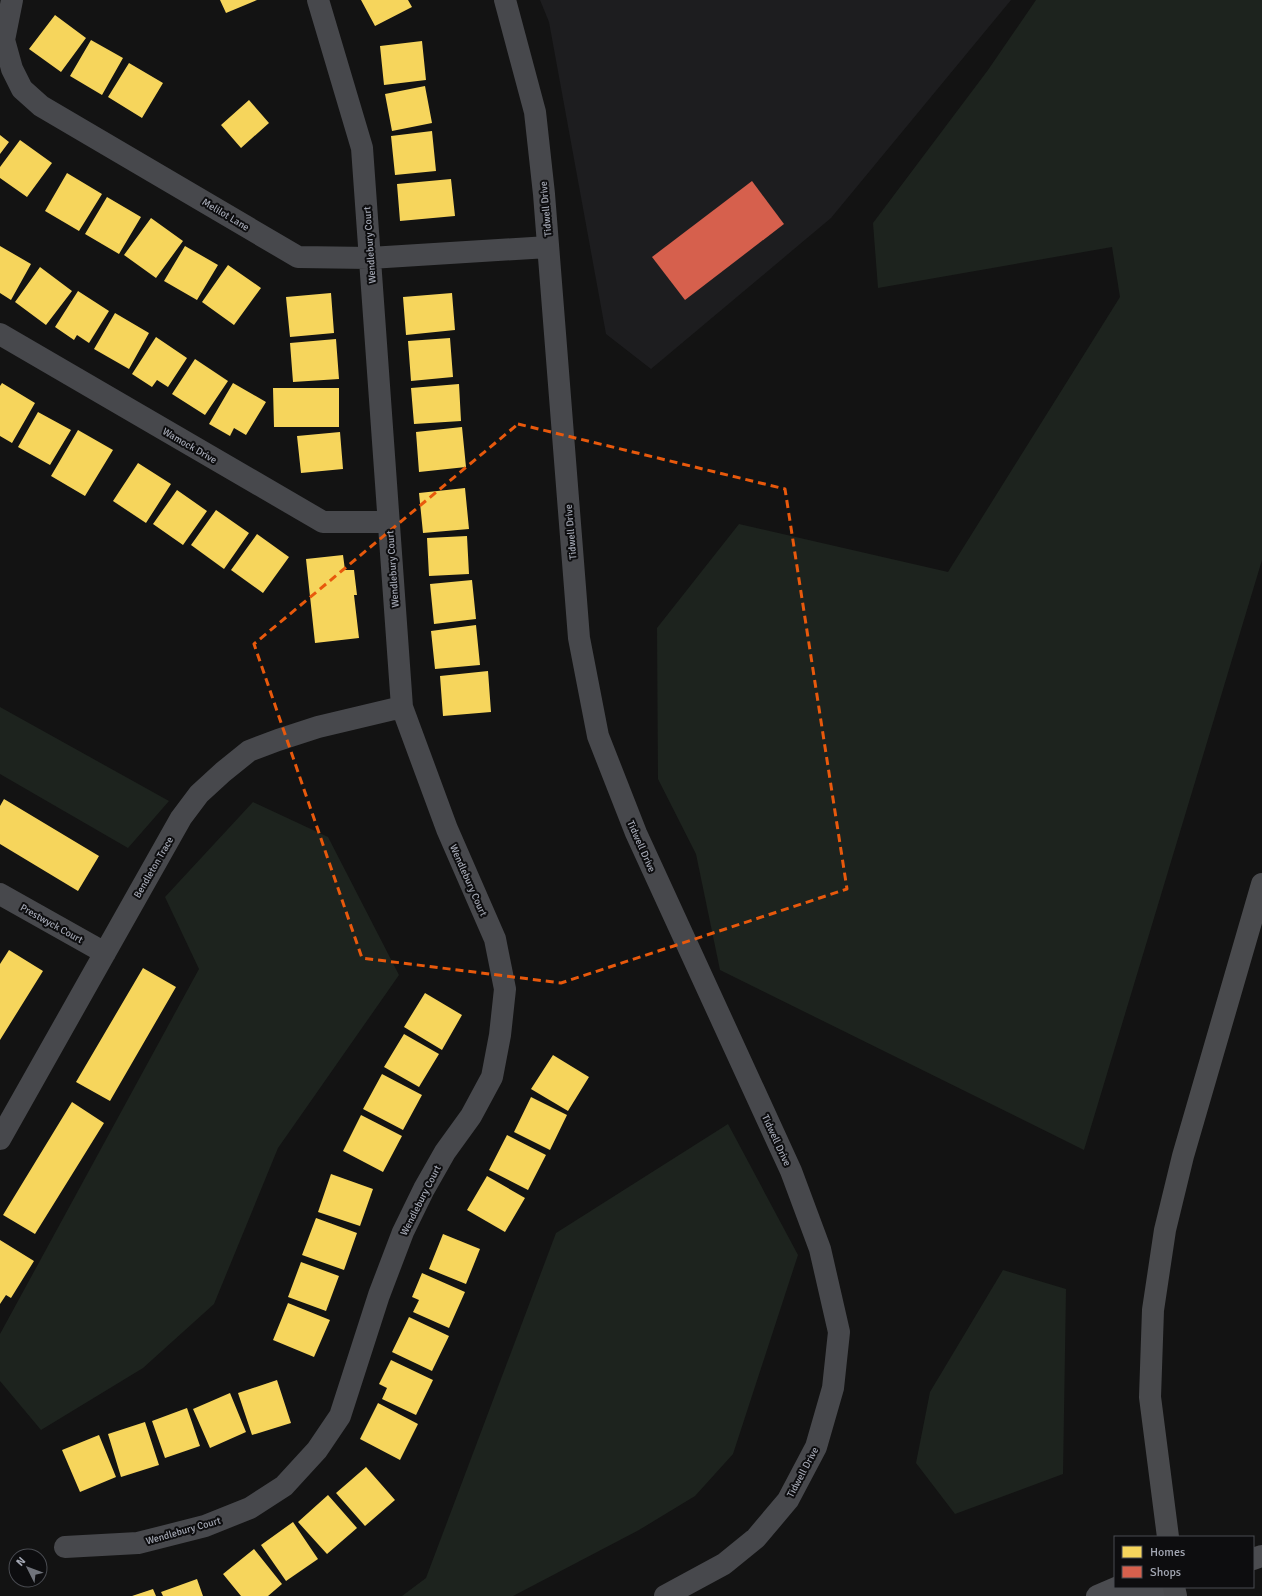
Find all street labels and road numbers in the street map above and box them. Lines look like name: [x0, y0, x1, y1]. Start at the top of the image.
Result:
street label: Tidwell Drive: [538, 181, 554, 237]
street label: Melilot Lane: [200, 196, 251, 234]
street label: Wendlebury Court: [361, 205, 379, 284]
street label: Wamock Drive: [160, 425, 219, 466]
street label: Tidwell Drive: [563, 504, 579, 560]
street label: Wendlebury Court: [384, 529, 402, 608]
street label: Tidwell Drive: [624, 819, 658, 874]
street label: Bendleton Trace: [132, 835, 176, 900]
street label: Wendlebury Court: [447, 843, 489, 919]
street label: Prestwyck Court: [18, 902, 85, 946]
street label: Tidwell Drive: [759, 1113, 793, 1168]
street label: Wendlebury Court: [398, 1163, 444, 1238]
street label: Tidwell Drive: [785, 1445, 821, 1500]
street label: Wendlebury Court: [144, 1514, 223, 1547]

